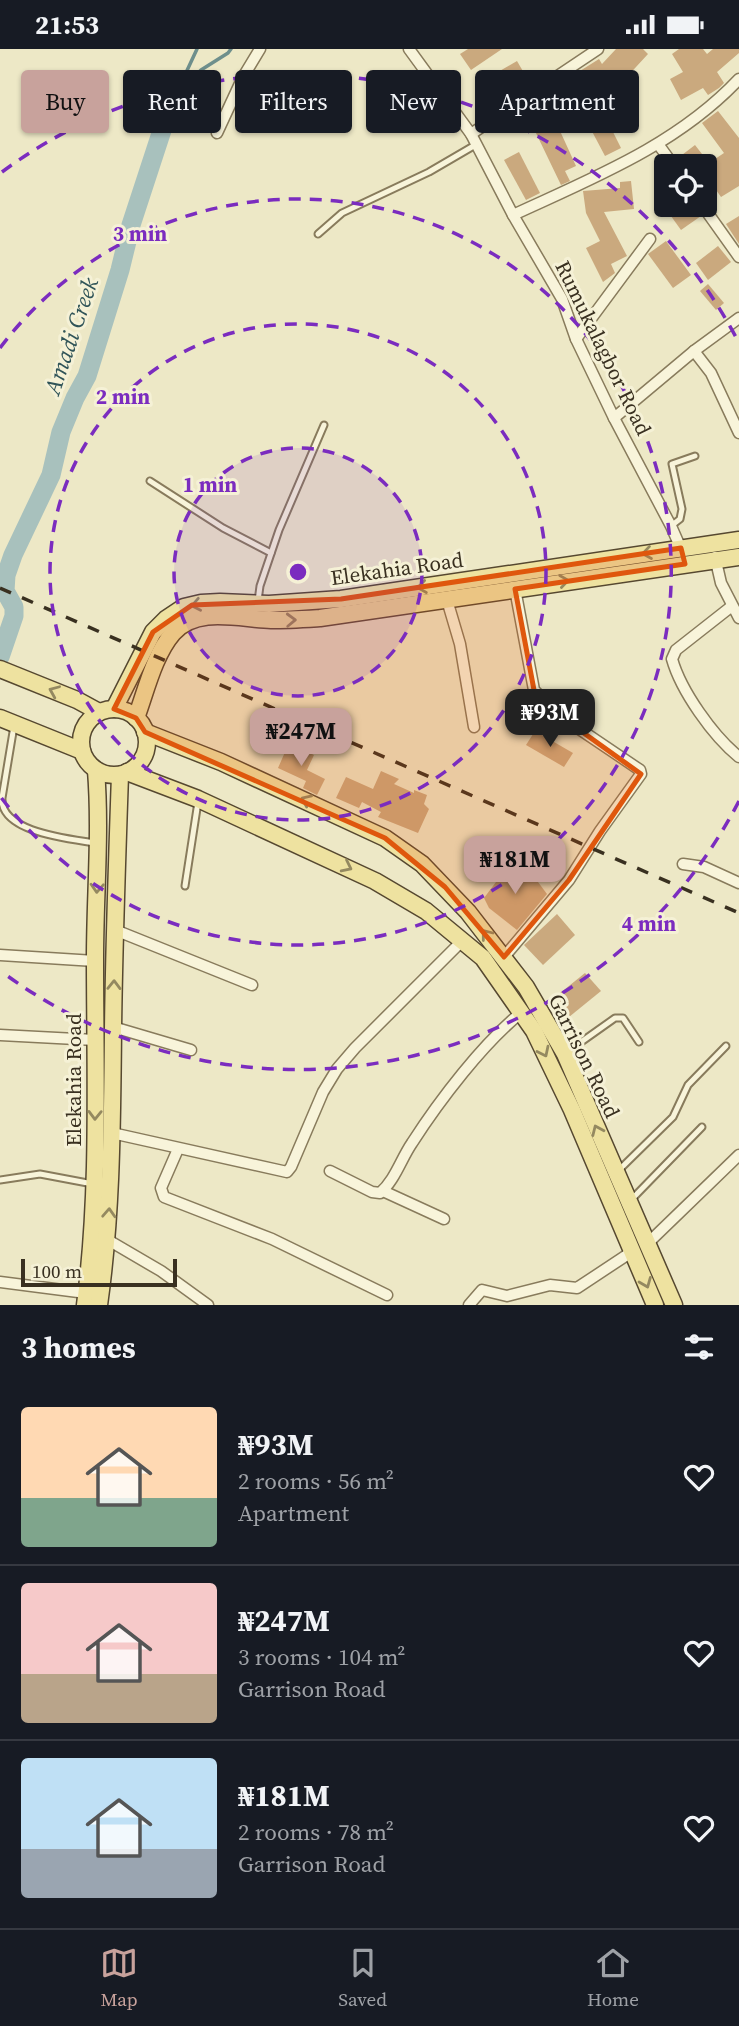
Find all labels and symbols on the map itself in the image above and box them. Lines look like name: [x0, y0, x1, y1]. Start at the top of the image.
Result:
text: 3 min: [113, 219, 167, 248]
street label: Rumukalagbor Road: [549, 256, 658, 440]
water label: Amadi Creek: [35, 273, 106, 401]
text: 2 min: [96, 382, 150, 411]
text: 1 min: [183, 470, 237, 499]
street label: Elekahia Road: [329, 545, 465, 592]
one-way arrow: [641, 545, 653, 560]
centre of rings: [286, 560, 310, 584]
one-way arrow: [559, 574, 570, 589]
one-way arrow: [416, 579, 428, 594]
one-way arrow: [190, 596, 202, 611]
one-way arrow: [285, 612, 296, 627]
one-way arrow: [48, 685, 60, 699]
pin: ₦93M: [509, 689, 591, 749]
pin: ₦247M: [252, 709, 350, 768]
one-way arrow: [301, 794, 313, 808]
pin: ₦181M: [466, 837, 564, 896]
one-way arrow: [340, 859, 352, 873]
one-way arrow: [90, 882, 105, 893]
text: 4 min: [622, 909, 676, 938]
one-way arrow: [481, 929, 494, 941]
one-way arrow: [106, 980, 122, 990]
street label: Garrison Road: [542, 989, 627, 1123]
street label: Elekahia Road: [59, 1013, 88, 1147]
one-way arrow: [536, 1045, 550, 1057]
one-way arrow: [87, 1110, 102, 1121]
one-way arrow: [592, 1125, 606, 1137]
one-way arrow: [102, 1207, 117, 1218]
scale bar: [21, 1256, 177, 1288]
one-way arrow: [638, 1276, 652, 1288]

